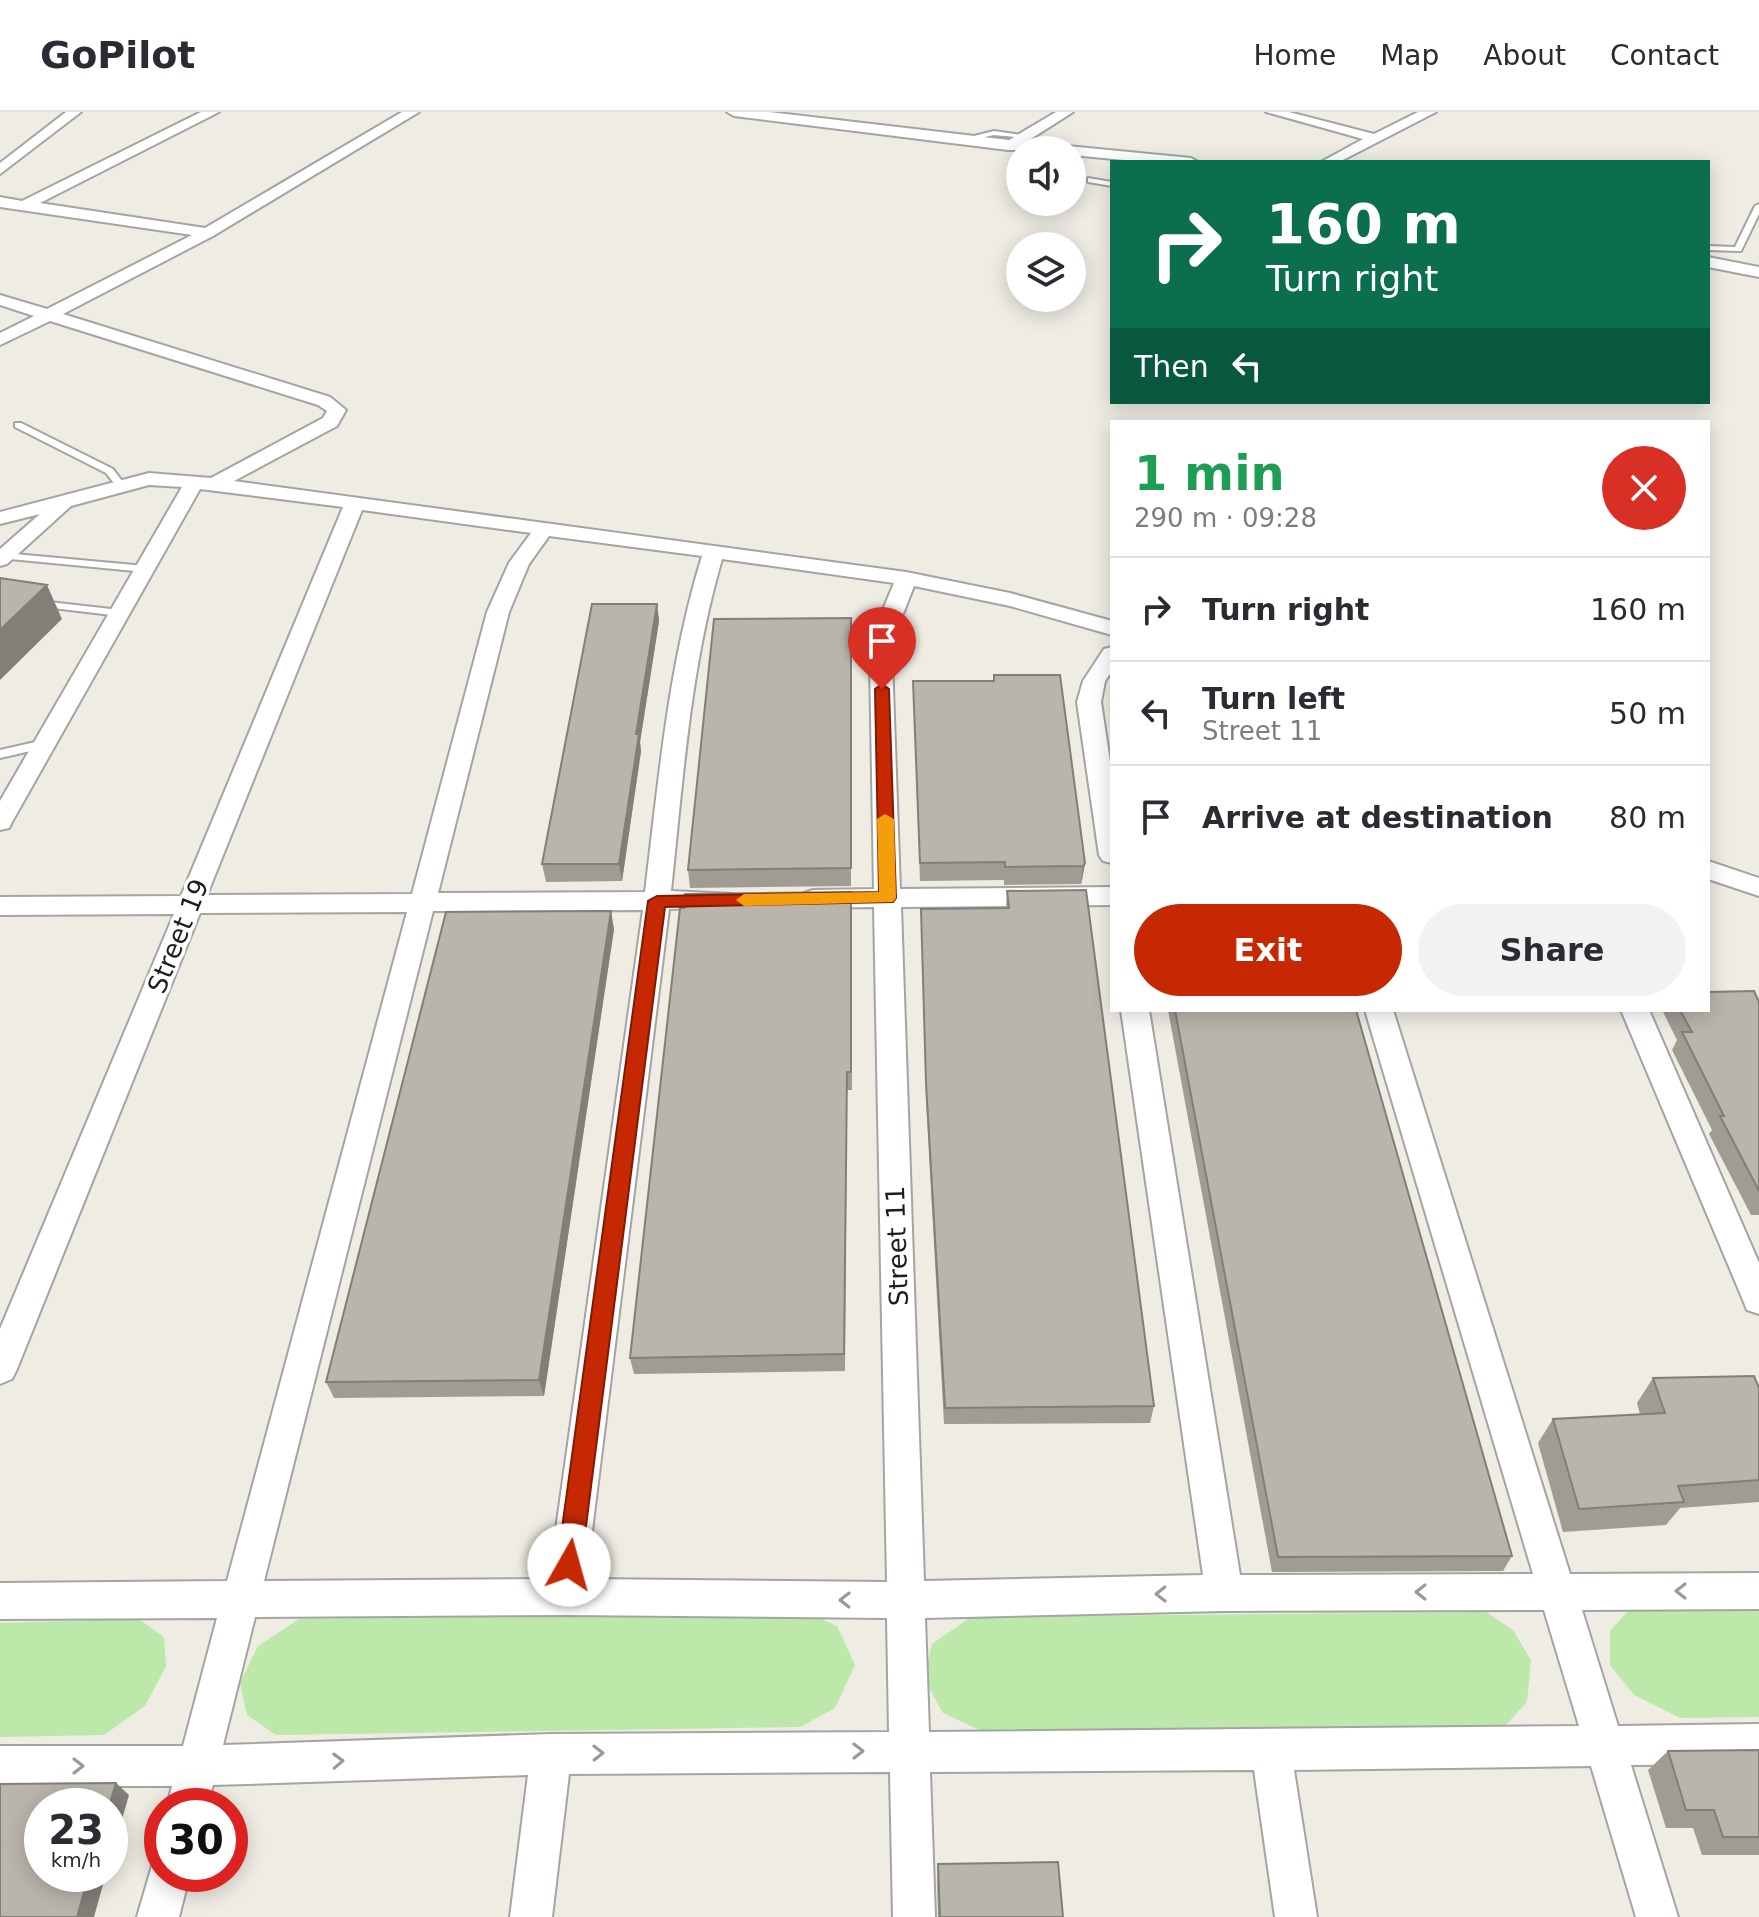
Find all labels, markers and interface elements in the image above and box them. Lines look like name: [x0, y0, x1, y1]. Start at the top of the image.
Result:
text: GoPilot: [40, 33, 195, 77]
text: Home: [1253, 39, 1336, 72]
text: Map: [1380, 39, 1439, 72]
text: About: [1483, 39, 1566, 72]
text: Contact: [1610, 39, 1719, 72]
map controls: [1006, 136, 1086, 312]
button: sound: [1006, 136, 1086, 216]
text: 160 m: [1266, 191, 1461, 256]
icon: right: [1134, 192, 1238, 296]
button: layers: [1006, 232, 1086, 312]
text: Turn right: [1266, 258, 1438, 299]
icon: left: [1225, 344, 1269, 388]
text: Then: [1134, 349, 1209, 384]
text: 1 min: [1134, 445, 1285, 501]
button: close: [1602, 446, 1686, 530]
text: 290 m · 09:28: [1134, 503, 1317, 533]
icon: right: [1134, 587, 1178, 631]
text: Turn right: [1202, 592, 1369, 627]
text: 160 m: [1590, 592, 1686, 627]
pin: [848, 607, 916, 689]
icon: arrive: [860, 619, 904, 663]
text: Turn left: [1202, 681, 1345, 716]
icon: left: [1134, 691, 1178, 735]
text: 50 m: [1609, 696, 1686, 731]
text: Street 11: [1202, 716, 1322, 746]
icon: arrive: [1134, 795, 1178, 839]
text: Arrive at destination: [1202, 800, 1553, 835]
text: 80 m: [1609, 800, 1686, 835]
street label: Street 19: [142, 875, 214, 997]
button: Exit: [1134, 904, 1402, 996]
button: Share: [1418, 904, 1686, 996]
street label: Street 11: [880, 1185, 914, 1307]
position arrow: [527, 1523, 611, 1607]
one-way arrow: [1674, 1582, 1687, 1600]
one-way arrow: [1414, 1583, 1427, 1601]
one-way arrow: [1154, 1585, 1167, 1603]
one-way arrow: [838, 1591, 851, 1608]
one-way arrow: [852, 1742, 865, 1760]
one-way arrow: [592, 1744, 605, 1762]
one-way arrow: [332, 1753, 345, 1770]
one-way arrow: [72, 1757, 85, 1775]
speed limit sign: 30: [144, 1788, 248, 1892]
text: 23: [48, 1807, 104, 1853]
text: km/h: [51, 1848, 101, 1872]

